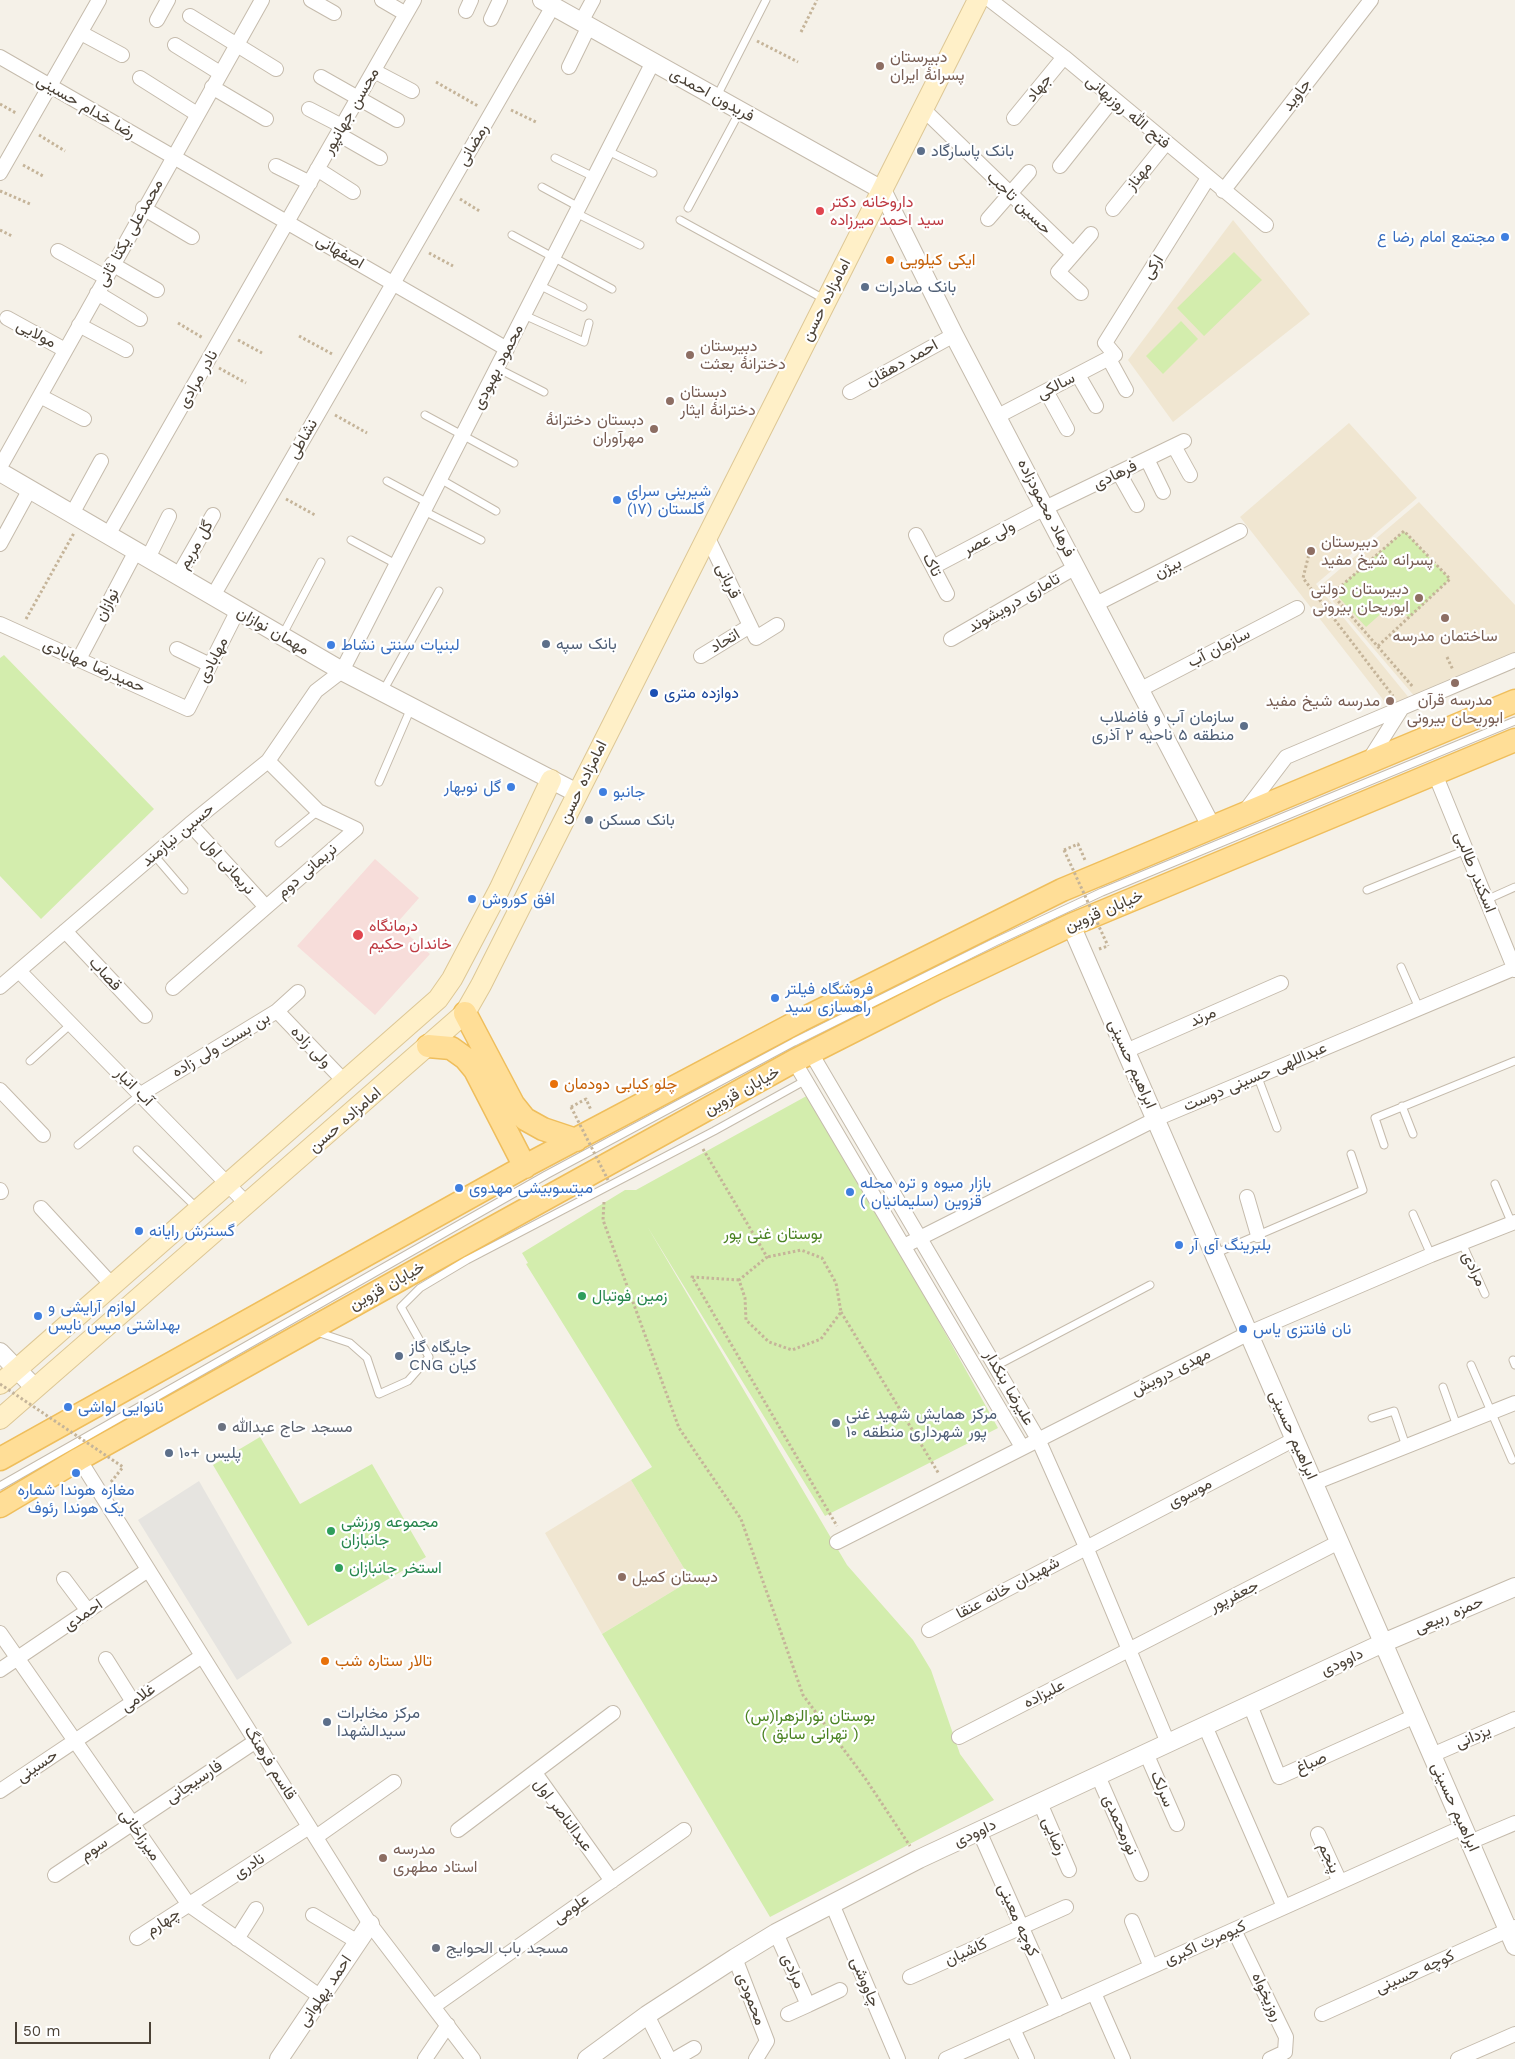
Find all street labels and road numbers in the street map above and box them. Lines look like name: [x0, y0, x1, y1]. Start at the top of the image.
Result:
street label: محسن جهانپور: [319, 64, 383, 158]
street label: فریدون احمدی: [666, 64, 758, 126]
street label: جهاد: [1022, 70, 1056, 106]
street label: رضا خدام حسینی: [33, 71, 139, 143]
street label: فتح الله روزبهانی: [1082, 71, 1174, 153]
street label: جاوید: [1279, 75, 1315, 115]
street label: رمضانی: [453, 120, 493, 170]
street label: مهناز: [1122, 158, 1156, 194]
street label: حسین تاجب: [983, 167, 1055, 239]
street label: محمدعلی یکتا ثانی: [93, 176, 167, 290]
street label: اصفهانی: [313, 231, 367, 273]
street label: ارکی: [1138, 251, 1168, 283]
street label: امامزاده حسن: [797, 256, 855, 344]
street label: مولایی: [13, 316, 59, 352]
street label: محمود بهبودی: [468, 321, 528, 413]
street label: احمد دهقان: [863, 335, 941, 391]
street label: نادر مرادی: [174, 347, 222, 411]
street label: سالکی: [1034, 368, 1078, 404]
street label: نشاطی: [284, 416, 322, 462]
street label: فرهاد محمودزاده: [1013, 456, 1079, 560]
street label: فرهادی: [1090, 456, 1140, 494]
street label: ولی عصر: [960, 516, 1018, 560]
street label: گل مریم: [174, 517, 218, 573]
street label: تاک: [918, 550, 946, 580]
street label: بیژن: [1151, 553, 1185, 583]
street label: قربانی: [711, 560, 745, 602]
street label: تاماری درویشوند: [965, 569, 1063, 637]
street label: نوازان: [90, 585, 124, 625]
street label: مهمان نوازان: [233, 603, 313, 659]
street label: سازمان آب: [1184, 624, 1254, 672]
street label: اتحاد: [707, 625, 743, 657]
street label: مهابادی: [193, 634, 233, 686]
street label: حمیدرضا مهابادی: [40, 635, 148, 697]
street label: امامزاده حسن: [555, 737, 611, 827]
street label: حسین نیازمند: [138, 799, 218, 871]
street label: اسکندر طالبی: [1450, 829, 1500, 915]
street label: نریمانی اول: [197, 833, 259, 899]
street label: نریمانی دوم: [273, 840, 341, 902]
street label: خیابان قزوین: [1062, 886, 1146, 936]
street label: قصاب: [85, 953, 125, 995]
street label: مرند: [1187, 1003, 1219, 1031]
street label: بن بست ولی زاده: [168, 1008, 274, 1082]
street label: ابراهیم حسینی: [1104, 1016, 1160, 1112]
street label: ولی زاده: [286, 1022, 336, 1072]
street label: عبداللهی حسینی دوست: [1180, 1038, 1330, 1116]
street label: خیابان قزوین: [701, 1062, 783, 1120]
street label: آب انبار: [111, 1064, 157, 1110]
street label: امامزاده حسن: [305, 1083, 385, 1157]
street label: مرادی: [1458, 1249, 1490, 1289]
street label: خیابان قزوین: [346, 1257, 428, 1315]
street label: مهدی درویش: [1128, 1344, 1214, 1400]
street label: علیرضا بنکدار: [980, 1347, 1038, 1429]
street label: ابراهیم حسینی: [1265, 1387, 1321, 1483]
street label: موسوی: [1165, 1474, 1215, 1512]
street label: شهیدان خانه‌ عنقا: [953, 1553, 1063, 1623]
street label: جعفرپور: [1206, 1576, 1262, 1616]
street label: حمزه ربیعی: [1412, 1592, 1486, 1638]
street label: احمدی: [60, 1595, 106, 1635]
street label: داوودی: [1318, 1644, 1366, 1680]
street label: علیزاده: [1020, 1676, 1068, 1712]
street label: غلامی: [117, 1680, 159, 1716]
street label: یزدانی: [1452, 1721, 1494, 1753]
street label: قاسم فرهنگ: [240, 1722, 300, 1804]
street label: حسینی: [13, 1745, 61, 1787]
street label: صباغ: [1292, 1748, 1330, 1778]
street label: فارسیجانی: [162, 1756, 226, 1808]
street label: ابراهیم حسینی: [1427, 1759, 1483, 1855]
street label: سرلک: [1146, 1768, 1178, 1810]
street label: عبدالناصر اول: [529, 1775, 597, 1855]
street label: نورمحمدی: [1098, 1792, 1142, 1858]
street label: میرزاخانی: [115, 1805, 165, 1865]
street label: رضایی: [1037, 1814, 1071, 1858]
street label: داوودی: [951, 1815, 999, 1851]
street label: سوم: [77, 1833, 111, 1865]
street label: پنجم: [1314, 1840, 1344, 1876]
street label: نادری: [230, 1849, 268, 1883]
street label: کوچه معینی: [993, 1880, 1043, 1960]
street label: علومی: [549, 1890, 593, 1928]
street label: چهارم: [142, 1904, 184, 1940]
street label: کیومرث اکبری: [1161, 1916, 1249, 1970]
street label: کاشیان: [942, 1934, 990, 1970]
street label: کوچه حسینی: [1373, 1946, 1457, 1998]
street label: مرادی: [777, 1951, 809, 1991]
street label: احمد پهلوانی: [294, 1952, 356, 2030]
street label: چاووشی: [846, 1954, 884, 2010]
street label: روزیخواه: [1247, 1969, 1287, 2025]
street label: محمودی: [732, 1970, 770, 2028]

